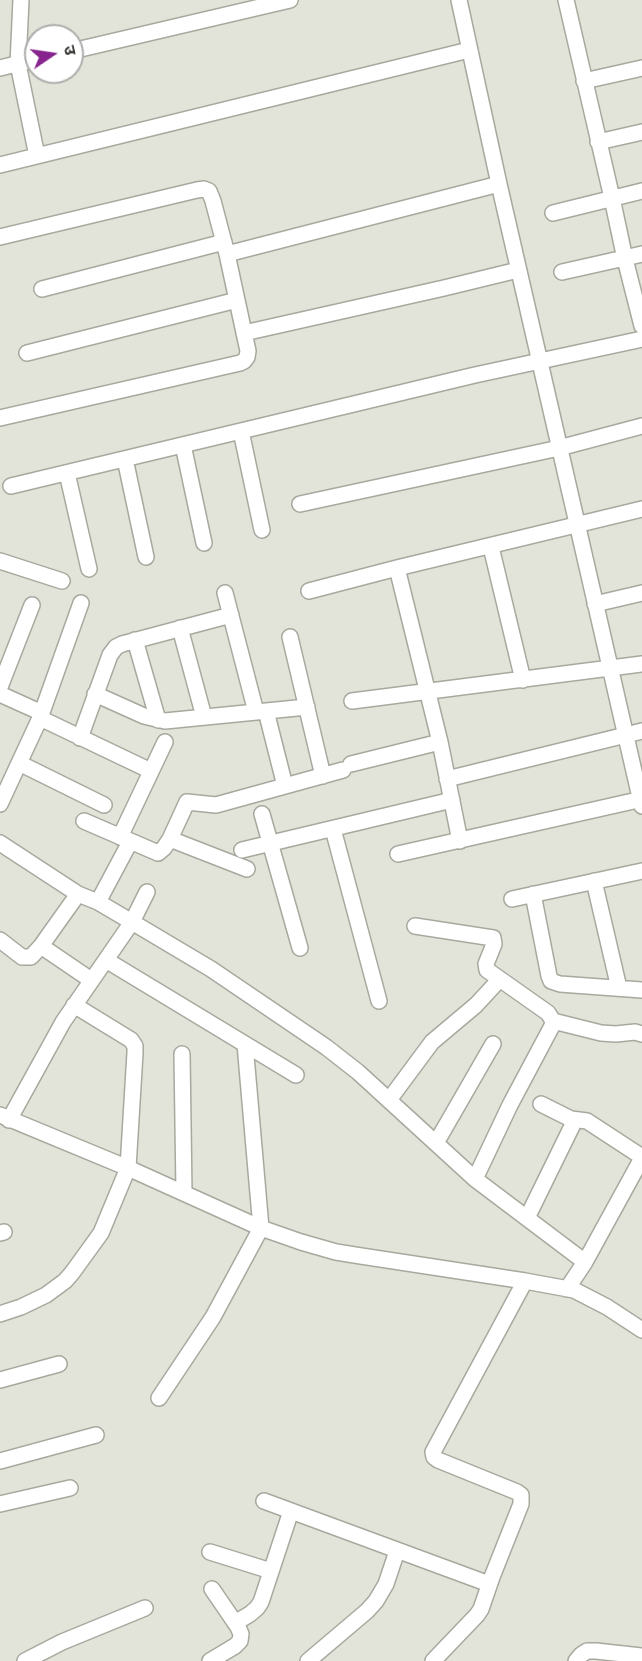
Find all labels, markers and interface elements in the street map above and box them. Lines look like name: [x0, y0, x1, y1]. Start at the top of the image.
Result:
north arrow: [24, 24, 84, 84]
text: उ: [60, 44, 80, 57]

